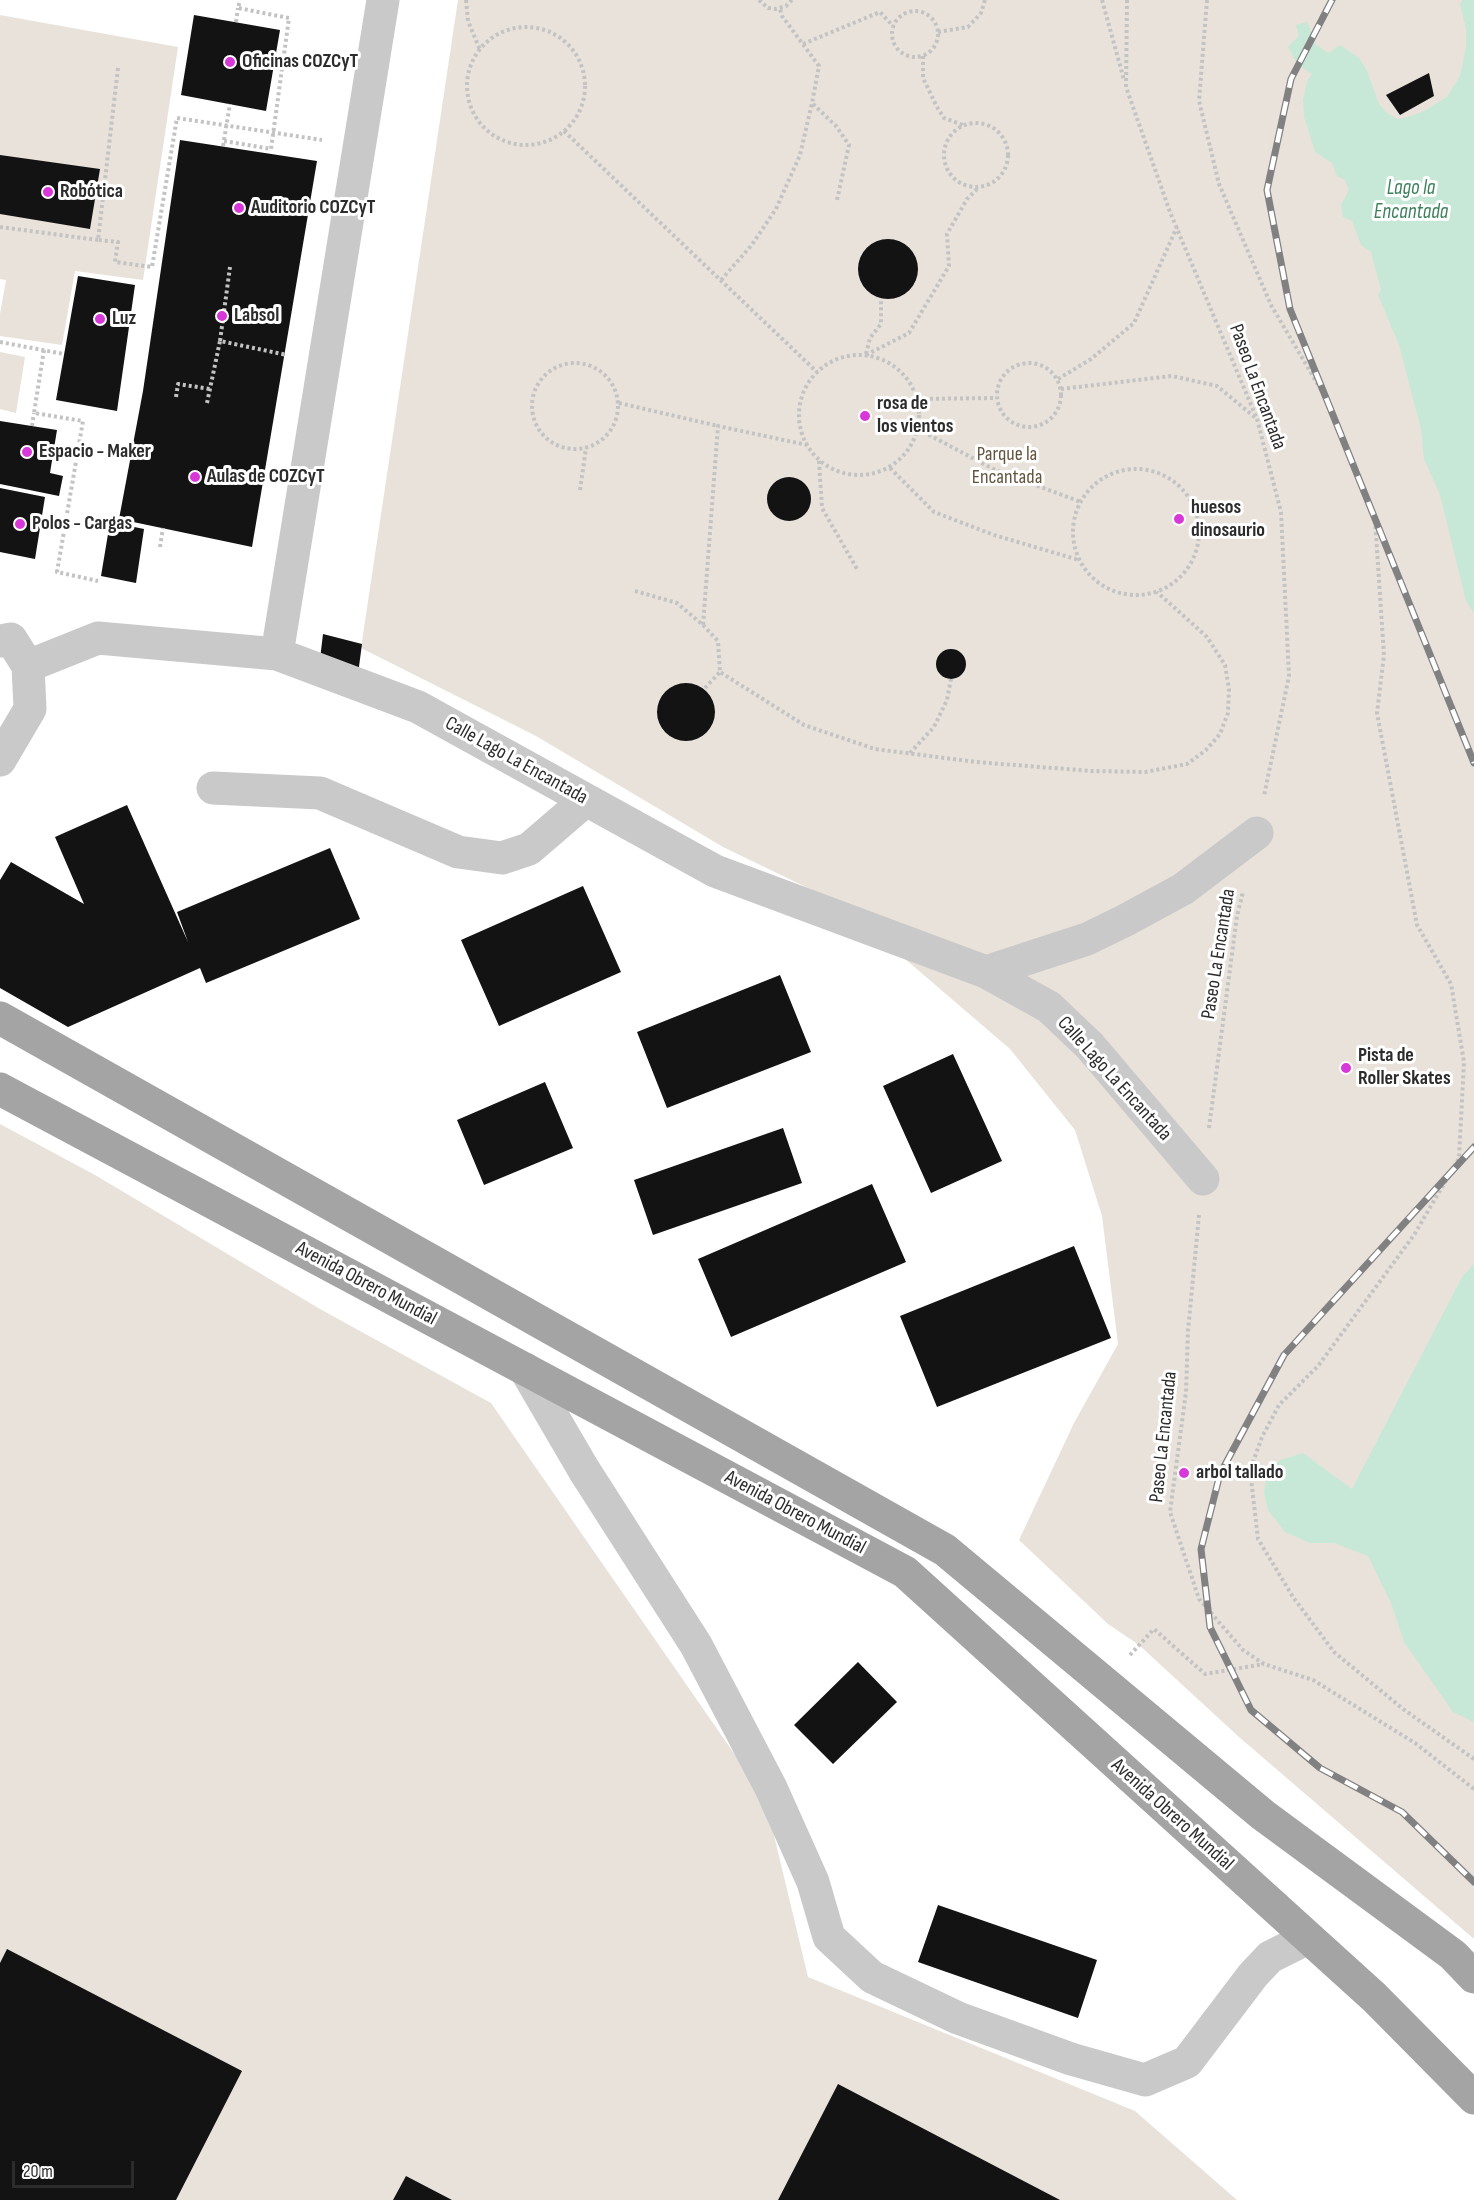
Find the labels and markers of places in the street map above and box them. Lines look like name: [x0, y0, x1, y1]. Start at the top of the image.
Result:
place label: Oficinas COZCyT: [242, 50, 358, 74]
marker: Oficinas COZCyT: [223, 55, 237, 69]
place label: Robótica: [60, 180, 123, 204]
marker: Robótica: [41, 185, 55, 199]
place label: Auditorio COZCyT: [251, 196, 375, 220]
marker: Auditorio COZCyT: [232, 201, 246, 215]
place label: Labsol: [234, 304, 279, 328]
place label: Luz: [112, 307, 136, 331]
marker: Labsol: [215, 309, 229, 323]
marker: Luz: [93, 312, 107, 326]
place label: rosa de los vientos: [877, 392, 953, 439]
marker: rosa de los vientos: [858, 409, 872, 423]
place label: Espacio - Maker: [39, 440, 151, 464]
marker: Espacio - Maker: [20, 445, 34, 459]
place label: Aulas de COZCyT: [207, 465, 325, 489]
marker: Aulas de COZCyT: [188, 470, 202, 484]
place label: huesos dinosaurio: [1191, 496, 1265, 543]
place label: Polos - Cargas: [32, 512, 132, 536]
marker: huesos dinosaurio: [1172, 512, 1186, 526]
marker: Polos - Cargas: [13, 517, 27, 531]
place label: Pista de Roller Skates: [1358, 1044, 1451, 1091]
marker: Pista de Roller Skates: [1339, 1061, 1353, 1075]
place label: arbol tallado: [1196, 1461, 1283, 1485]
marker: arbol tallado: [1177, 1466, 1191, 1480]

